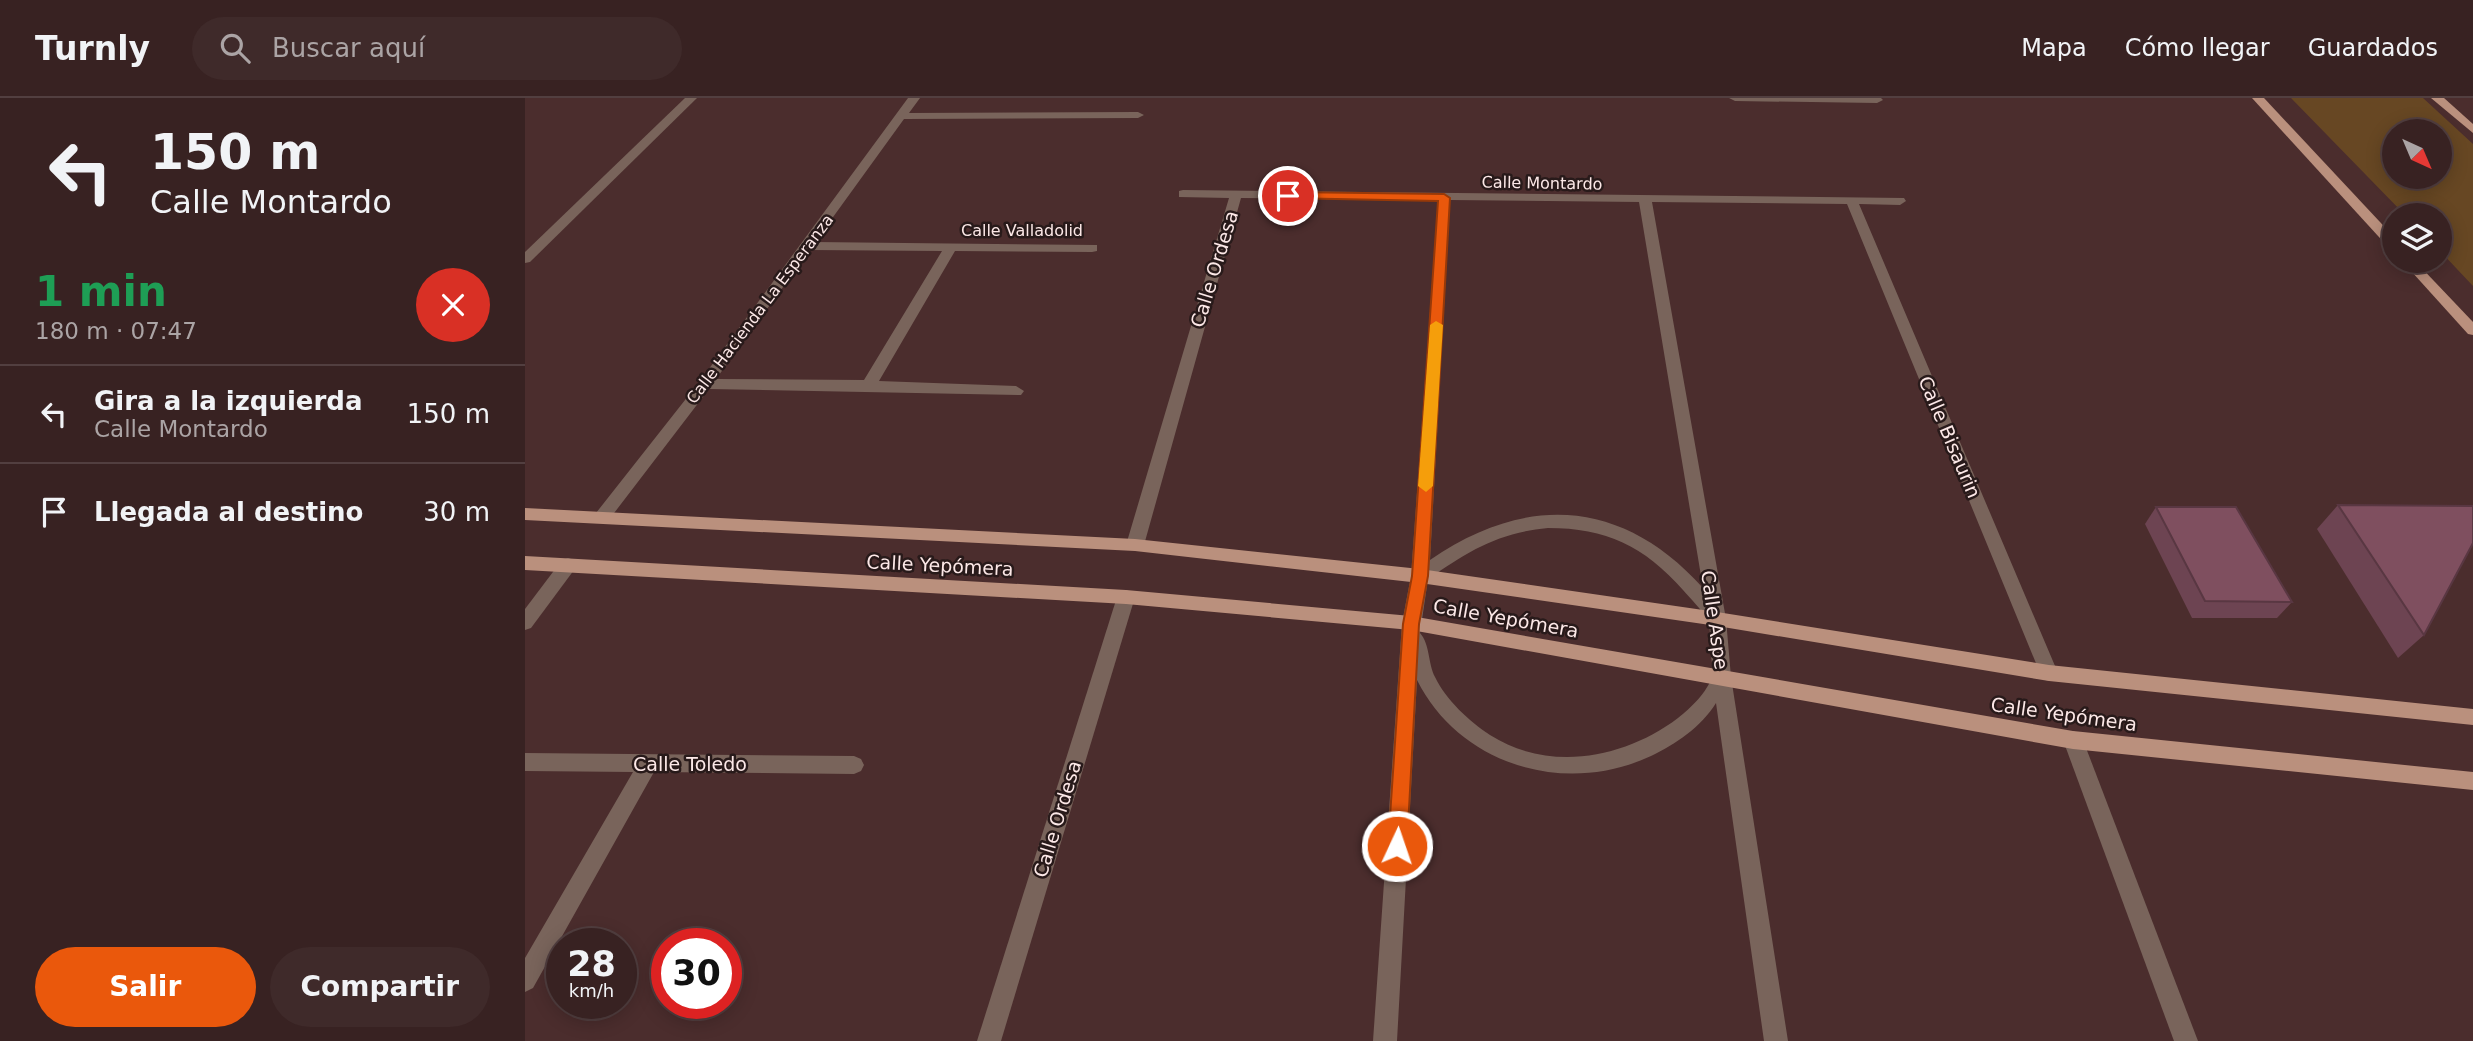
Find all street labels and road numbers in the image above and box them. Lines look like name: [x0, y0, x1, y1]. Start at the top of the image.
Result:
street label: Calle Montardo: [1481, 172, 1603, 194]
street label: Calle Ordesa: [1186, 208, 1242, 330]
street label: Calle Hacienda La Esperanza: [683, 211, 837, 407]
street label: Calle Valladolid: [961, 221, 1083, 240]
street label: Calle Bisaurin: [1914, 373, 1986, 501]
street label: Calle Yepómera: [866, 550, 1014, 580]
street label: Calle Aspe: [1697, 569, 1733, 671]
street label: Calle Yepómera: [1432, 594, 1580, 642]
street label: Calle Yepómera: [1990, 693, 2138, 735]
street label: Calle Toledo: [633, 753, 747, 775]
street label: Calle Ordesa: [1029, 758, 1085, 880]

